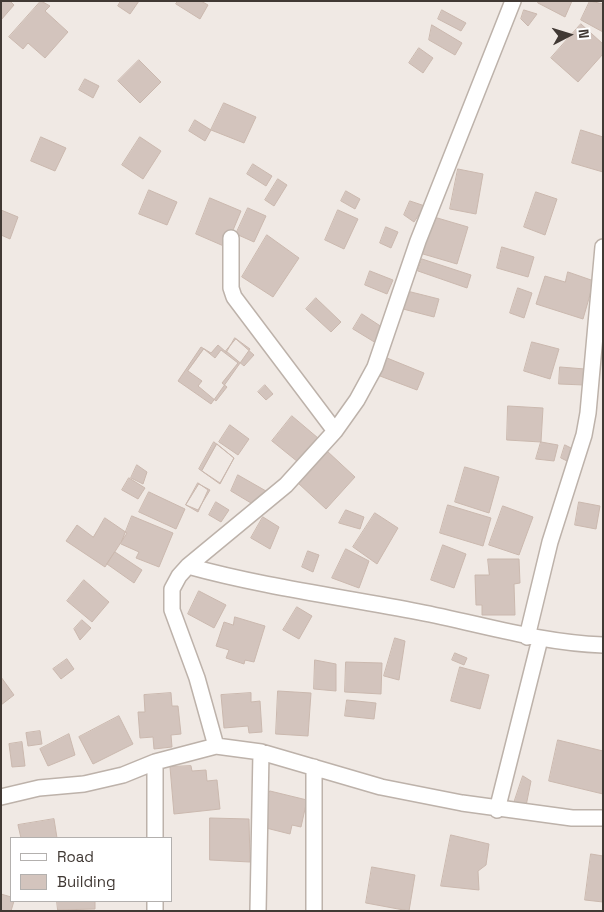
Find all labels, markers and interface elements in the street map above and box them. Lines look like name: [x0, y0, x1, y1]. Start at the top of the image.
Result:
north arrow: [544, 10, 594, 60]
text: N: [575, 28, 593, 39]
legend: [10, 837, 172, 902]
text: Road: [57, 847, 94, 866]
text: Building: [57, 872, 116, 891]

